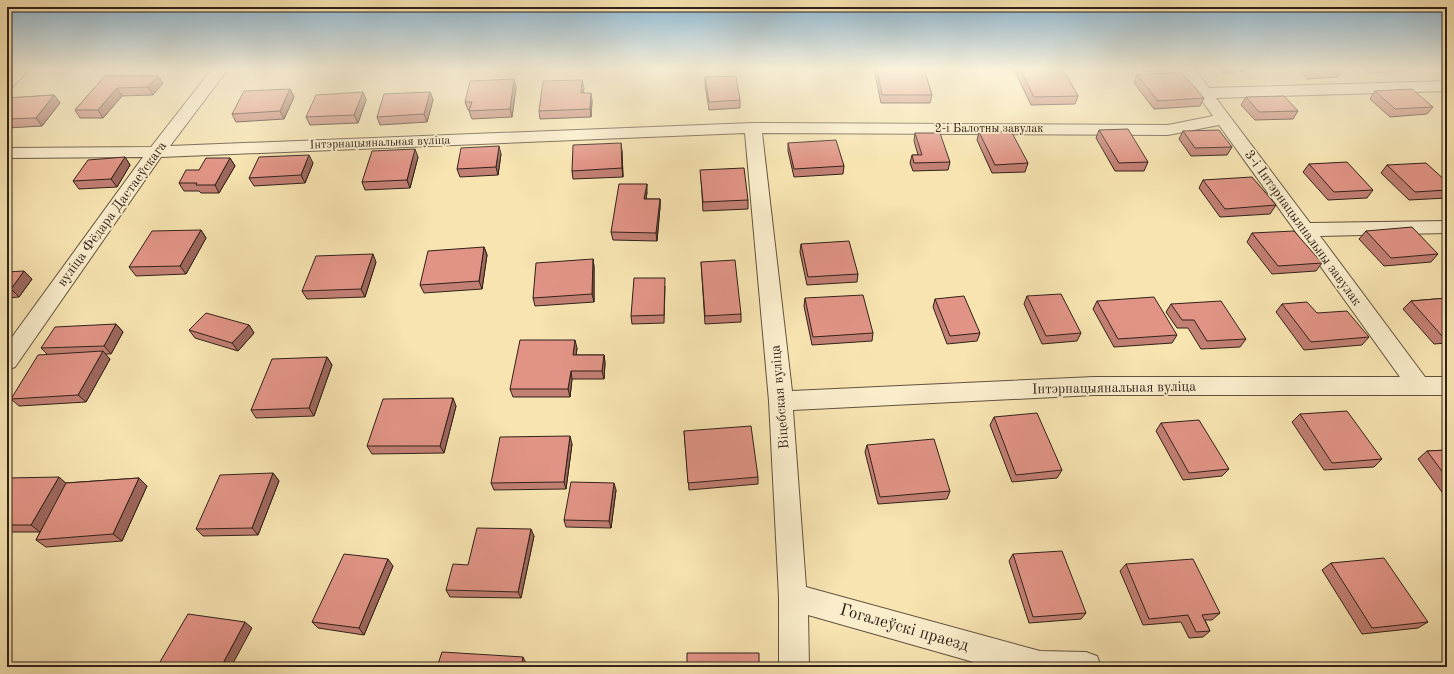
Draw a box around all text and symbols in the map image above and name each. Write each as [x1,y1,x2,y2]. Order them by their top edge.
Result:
street label: 2-і Балотны завулак [935,122,1043,135]
street label: Інтэрнацыянальная вуліца [309,134,451,151]
street label: вуліца Фёдара Дастаеўскага [55,139,169,289]
street label: 3-і Інтэрнацыянальны завулак [1242,148,1364,308]
street label: Віцебская вуліца [768,344,792,450]
street label: Інтэрнацыянальная вуліца [1032,380,1196,396]
street label: Гогалеўскі праезд [838,601,971,655]

